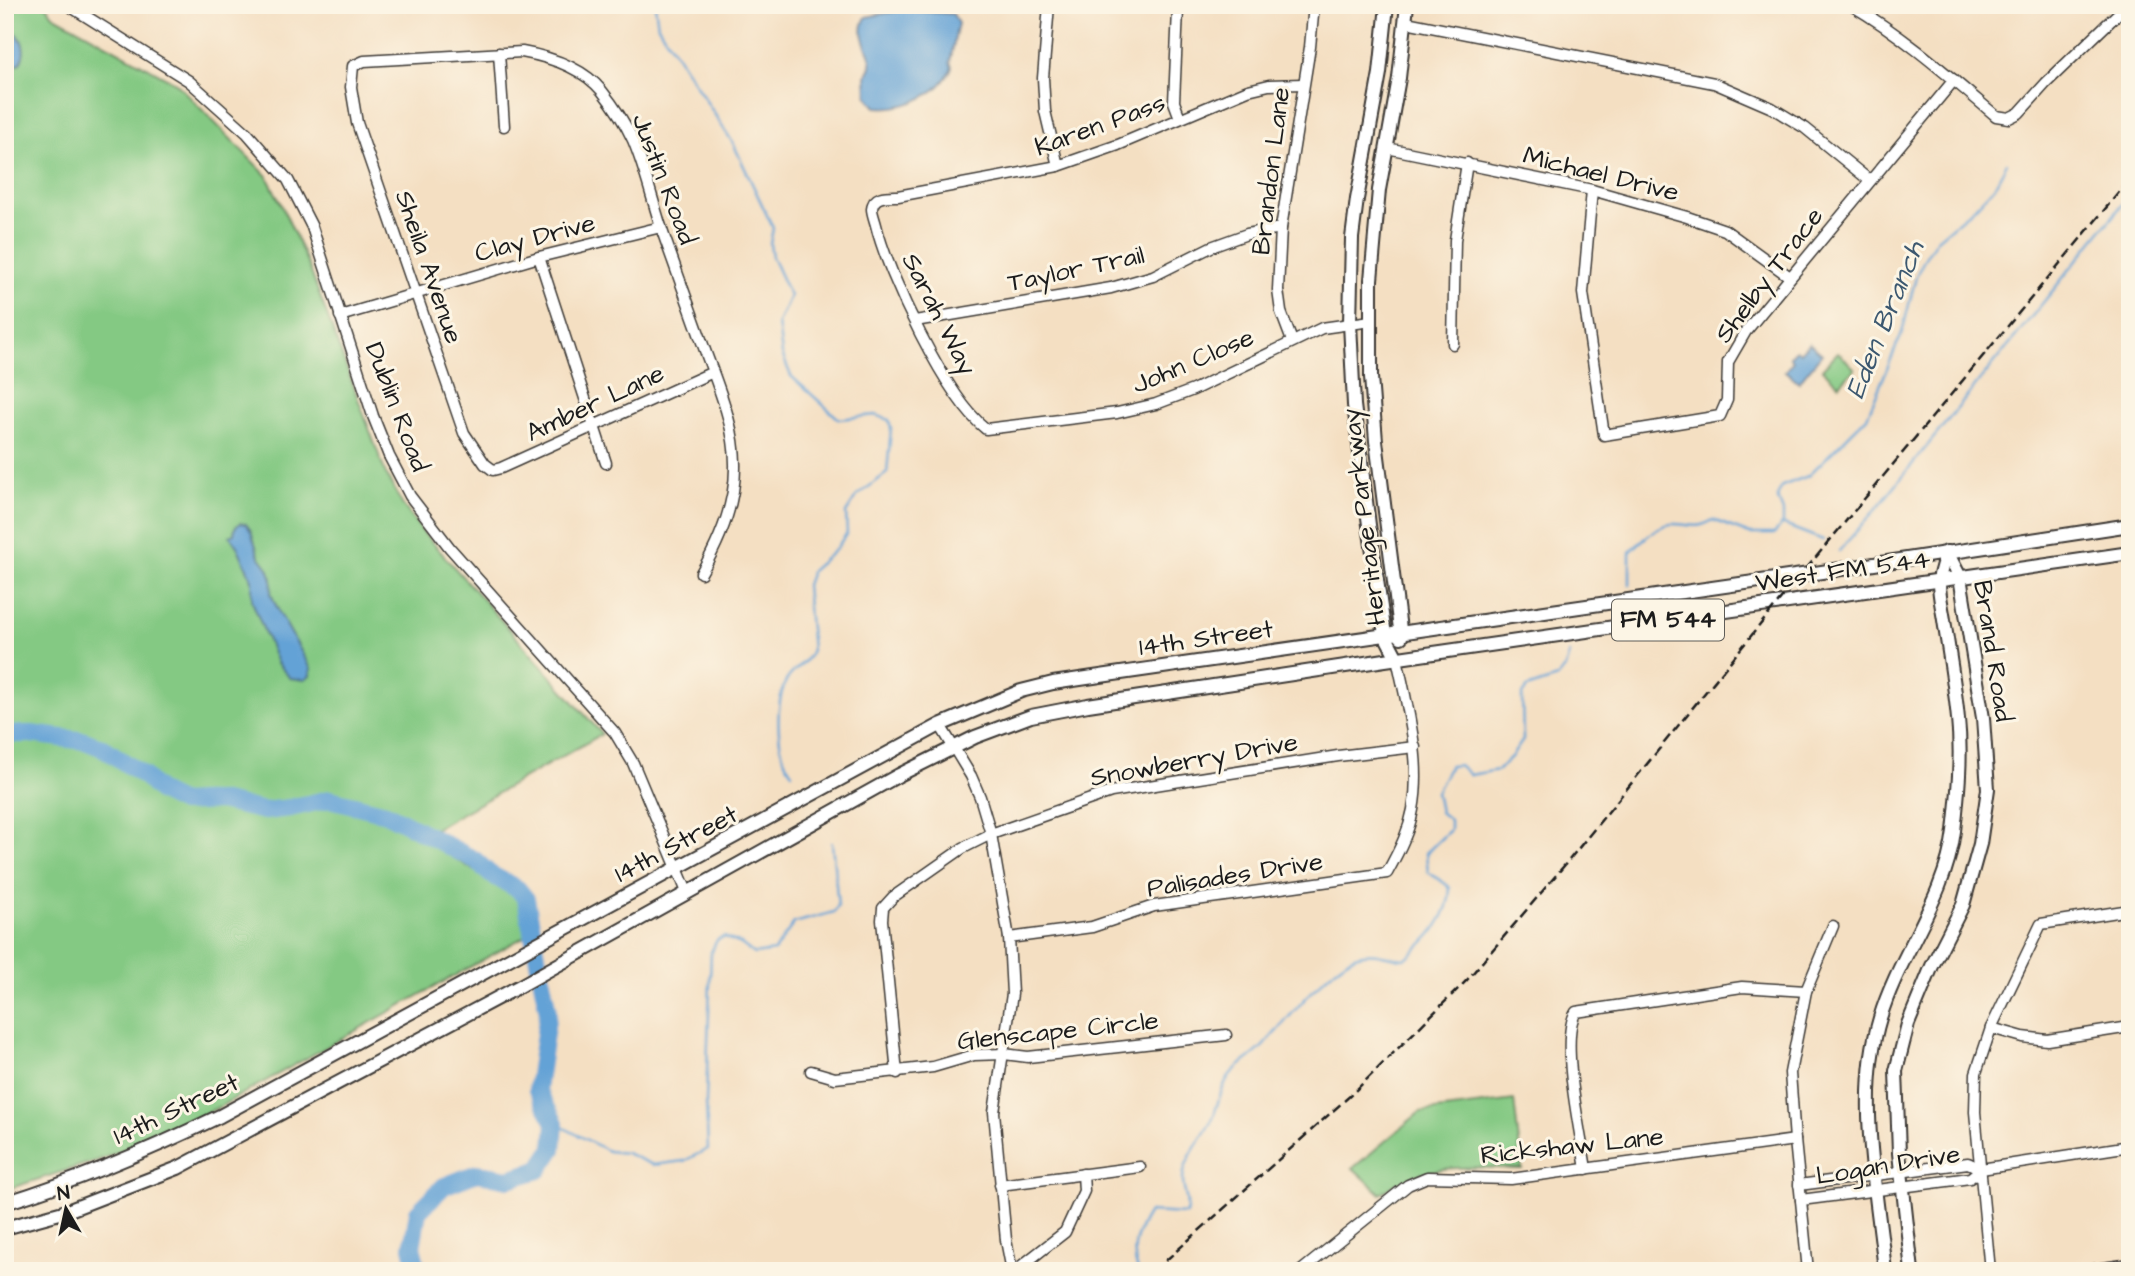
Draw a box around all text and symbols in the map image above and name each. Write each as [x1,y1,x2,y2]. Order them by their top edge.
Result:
street label: Karen Pass [1030,85,1170,165]
street label: Brandon Lane [1243,85,1299,257]
street label: Justin Road [623,108,705,250]
street label: Michael Drive [1519,137,1683,211]
street label: Sheila Avenue [386,186,472,348]
street label: Shelby Trace [1706,200,1834,351]
street label: Clay Drive [471,205,600,273]
water label: Eden Branch [1836,234,1935,404]
street label: Taylor Trail [1004,237,1148,303]
street label: Sarah Way [891,247,985,382]
street label: John Close [1127,319,1259,403]
street label: Dublin Road [356,337,438,477]
street label: Amber Lane [520,355,670,451]
street label: Heritage Parkway [1333,406,1397,628]
street label: West FM 544 [1753,541,1933,601]
street label: Brand Road [1964,578,2022,724]
road number: FM 544 [1612,600,1724,640]
street label: 14th Street [1137,611,1276,665]
street label: Snowberry Drive [1087,724,1301,798]
street label: 14th Street [608,796,744,892]
street label: Palisades Drive [1144,843,1326,907]
street label: Glenscape Circle [956,1003,1160,1059]
street label: 14th Street [107,1064,245,1154]
street label: Rickshaw Lane [1479,1118,1665,1174]
street label: Logan Drive [1813,1136,1963,1196]
north arrow [32,1174,102,1244]
text: N [56,1179,72,1208]

